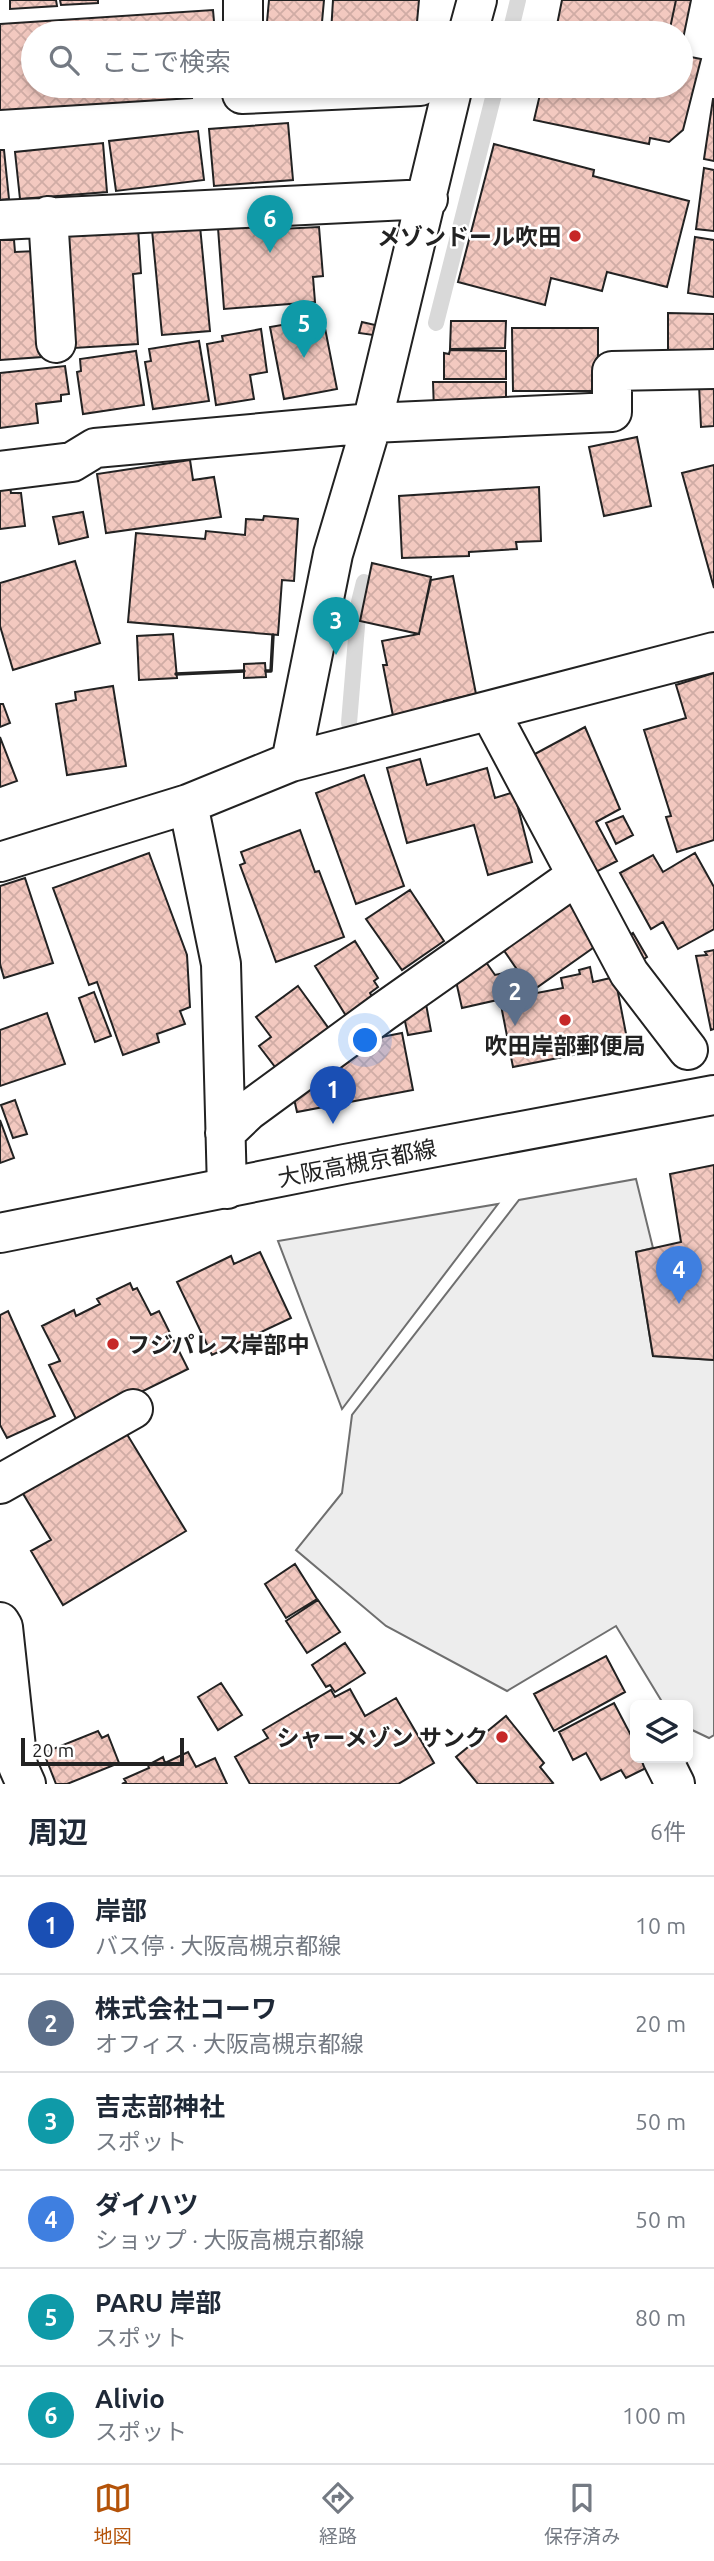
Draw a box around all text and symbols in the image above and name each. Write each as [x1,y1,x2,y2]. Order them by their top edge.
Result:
search box [21,21,693,98]
icon: search [45,41,83,79]
text: ここで検索 [101,47,231,76]
pin: 6 [247,195,293,253]
place label: メゾンドール吹田 [377,224,561,249]
marker: メゾンドール吹田 [567,228,583,244]
pin: 5 [281,300,327,358]
pin: 3 [313,597,359,655]
pin: 2 [492,968,538,1026]
marker: 吹田岸部郵便局 [557,1012,573,1028]
your location [348,1023,382,1057]
place label: 吹田岸部郵便局 [485,1033,646,1058]
pin: 1 [310,1066,356,1124]
street label: 大阪高槻京都線 [276,1135,438,1191]
pin: 4 [656,1246,702,1304]
place label: フジパレス岸部中 [127,1332,310,1357]
marker: フジパレス岸部中 [105,1336,121,1352]
map controls [630,1700,693,1763]
button: layers [630,1700,693,1763]
place label: シャーメゾン サンク [276,1725,488,1750]
marker: シャーメゾン サンク [494,1729,510,1745]
scale bar [21,1735,184,1767]
text: 20 m [32,1739,74,1761]
text: 周辺 [28,1815,88,1849]
text: 6件 [650,1819,686,1844]
text: 岸部 [95,1896,147,1925]
text: 1 [45,1913,57,1938]
text: 10 m [635,1913,686,1938]
text: バス停 · 大阪高槻京都線 [95,1933,341,1958]
text: 株式会社コーワ [95,1994,277,2023]
text: 2 [45,2011,57,2036]
text: 20 m [635,2011,686,2036]
text: オフィス · 大阪高槻京都線 [95,2031,364,2056]
text: 吉志部神社 [95,2092,225,2121]
text: 3 [45,2109,57,2134]
text: 50 m [635,2109,686,2134]
text: スポット [95,2129,187,2154]
text: ダイハツ [95,2190,198,2219]
text: 4 [45,2207,57,2232]
text: 50 m [635,2207,686,2232]
text: ショップ · 大阪高槻京都線 [95,2227,364,2252]
text: PARU 岸部 [95,2288,221,2317]
text: 5 [45,2305,57,2330]
text: 80 m [635,2305,686,2330]
text: スポット [95,2325,187,2350]
text: Alivio [95,2384,165,2413]
text: 6 [45,2403,57,2428]
text: 100 m [622,2403,686,2428]
text: スポット [95,2419,187,2444]
tab: 地図 [94,2479,132,2548]
tab: 経路 [319,2479,357,2548]
tab: 保存済み [544,2479,620,2548]

